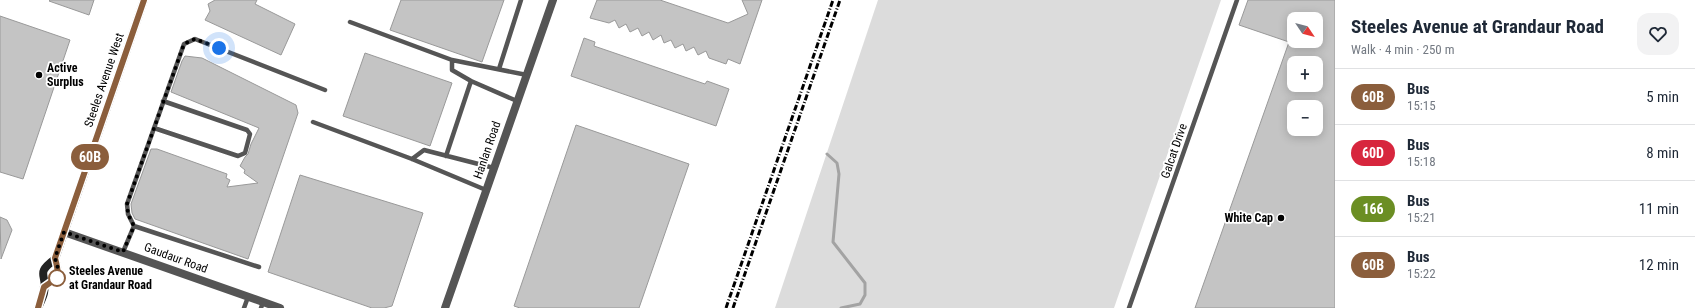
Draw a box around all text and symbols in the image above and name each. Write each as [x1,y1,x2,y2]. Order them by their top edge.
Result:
north arrow [1287,12,1323,48]
map controls [1287,12,1323,136]
button: heart [1637,13,1679,55]
text: Steeles Avenue at Grandaur Road [1351,15,1604,38]
street label: Steeles Avenue West [81,31,127,129]
your location [209,38,229,58]
text: Walk · 4 min · 250 m [1351,42,1455,57]
button: + [1287,56,1323,92]
place label: Active Surplus [47,61,84,89]
marker: Active Surplus [34,70,44,80]
text: Bus [1407,80,1430,98]
text: 5 min [1646,88,1679,106]
text: 60B [1362,89,1384,105]
text: 15:15 [1407,98,1436,113]
button: − [1287,100,1323,136]
street label: Hanlan Road [471,119,503,181]
street label: Galcat Drive [1158,121,1190,180]
text: Bus [1407,136,1430,154]
line badge: 60B [67,144,113,170]
text: 8 min [1646,144,1679,162]
text: 60D [1362,145,1384,161]
text: 60B [79,149,101,165]
text: 15:18 [1407,154,1436,169]
text: Bus [1407,192,1430,210]
text: 11 min [1639,200,1679,218]
text: 166 [1362,201,1384,217]
text: 15:21 [1407,210,1436,225]
place label: White Cap [1224,211,1273,225]
marker: White Cap [1276,213,1286,223]
street label: Gaudaur Road [142,240,210,276]
text: Bus [1407,248,1430,266]
text: 12 min [1639,256,1679,274]
text: 60B [1362,257,1384,273]
place label: Steeles Avenue at Grandaur Road [69,264,152,292]
text: 15:22 [1407,266,1436,281]
marker: Steeles Avenue at Grandaur Road [48,269,66,287]

